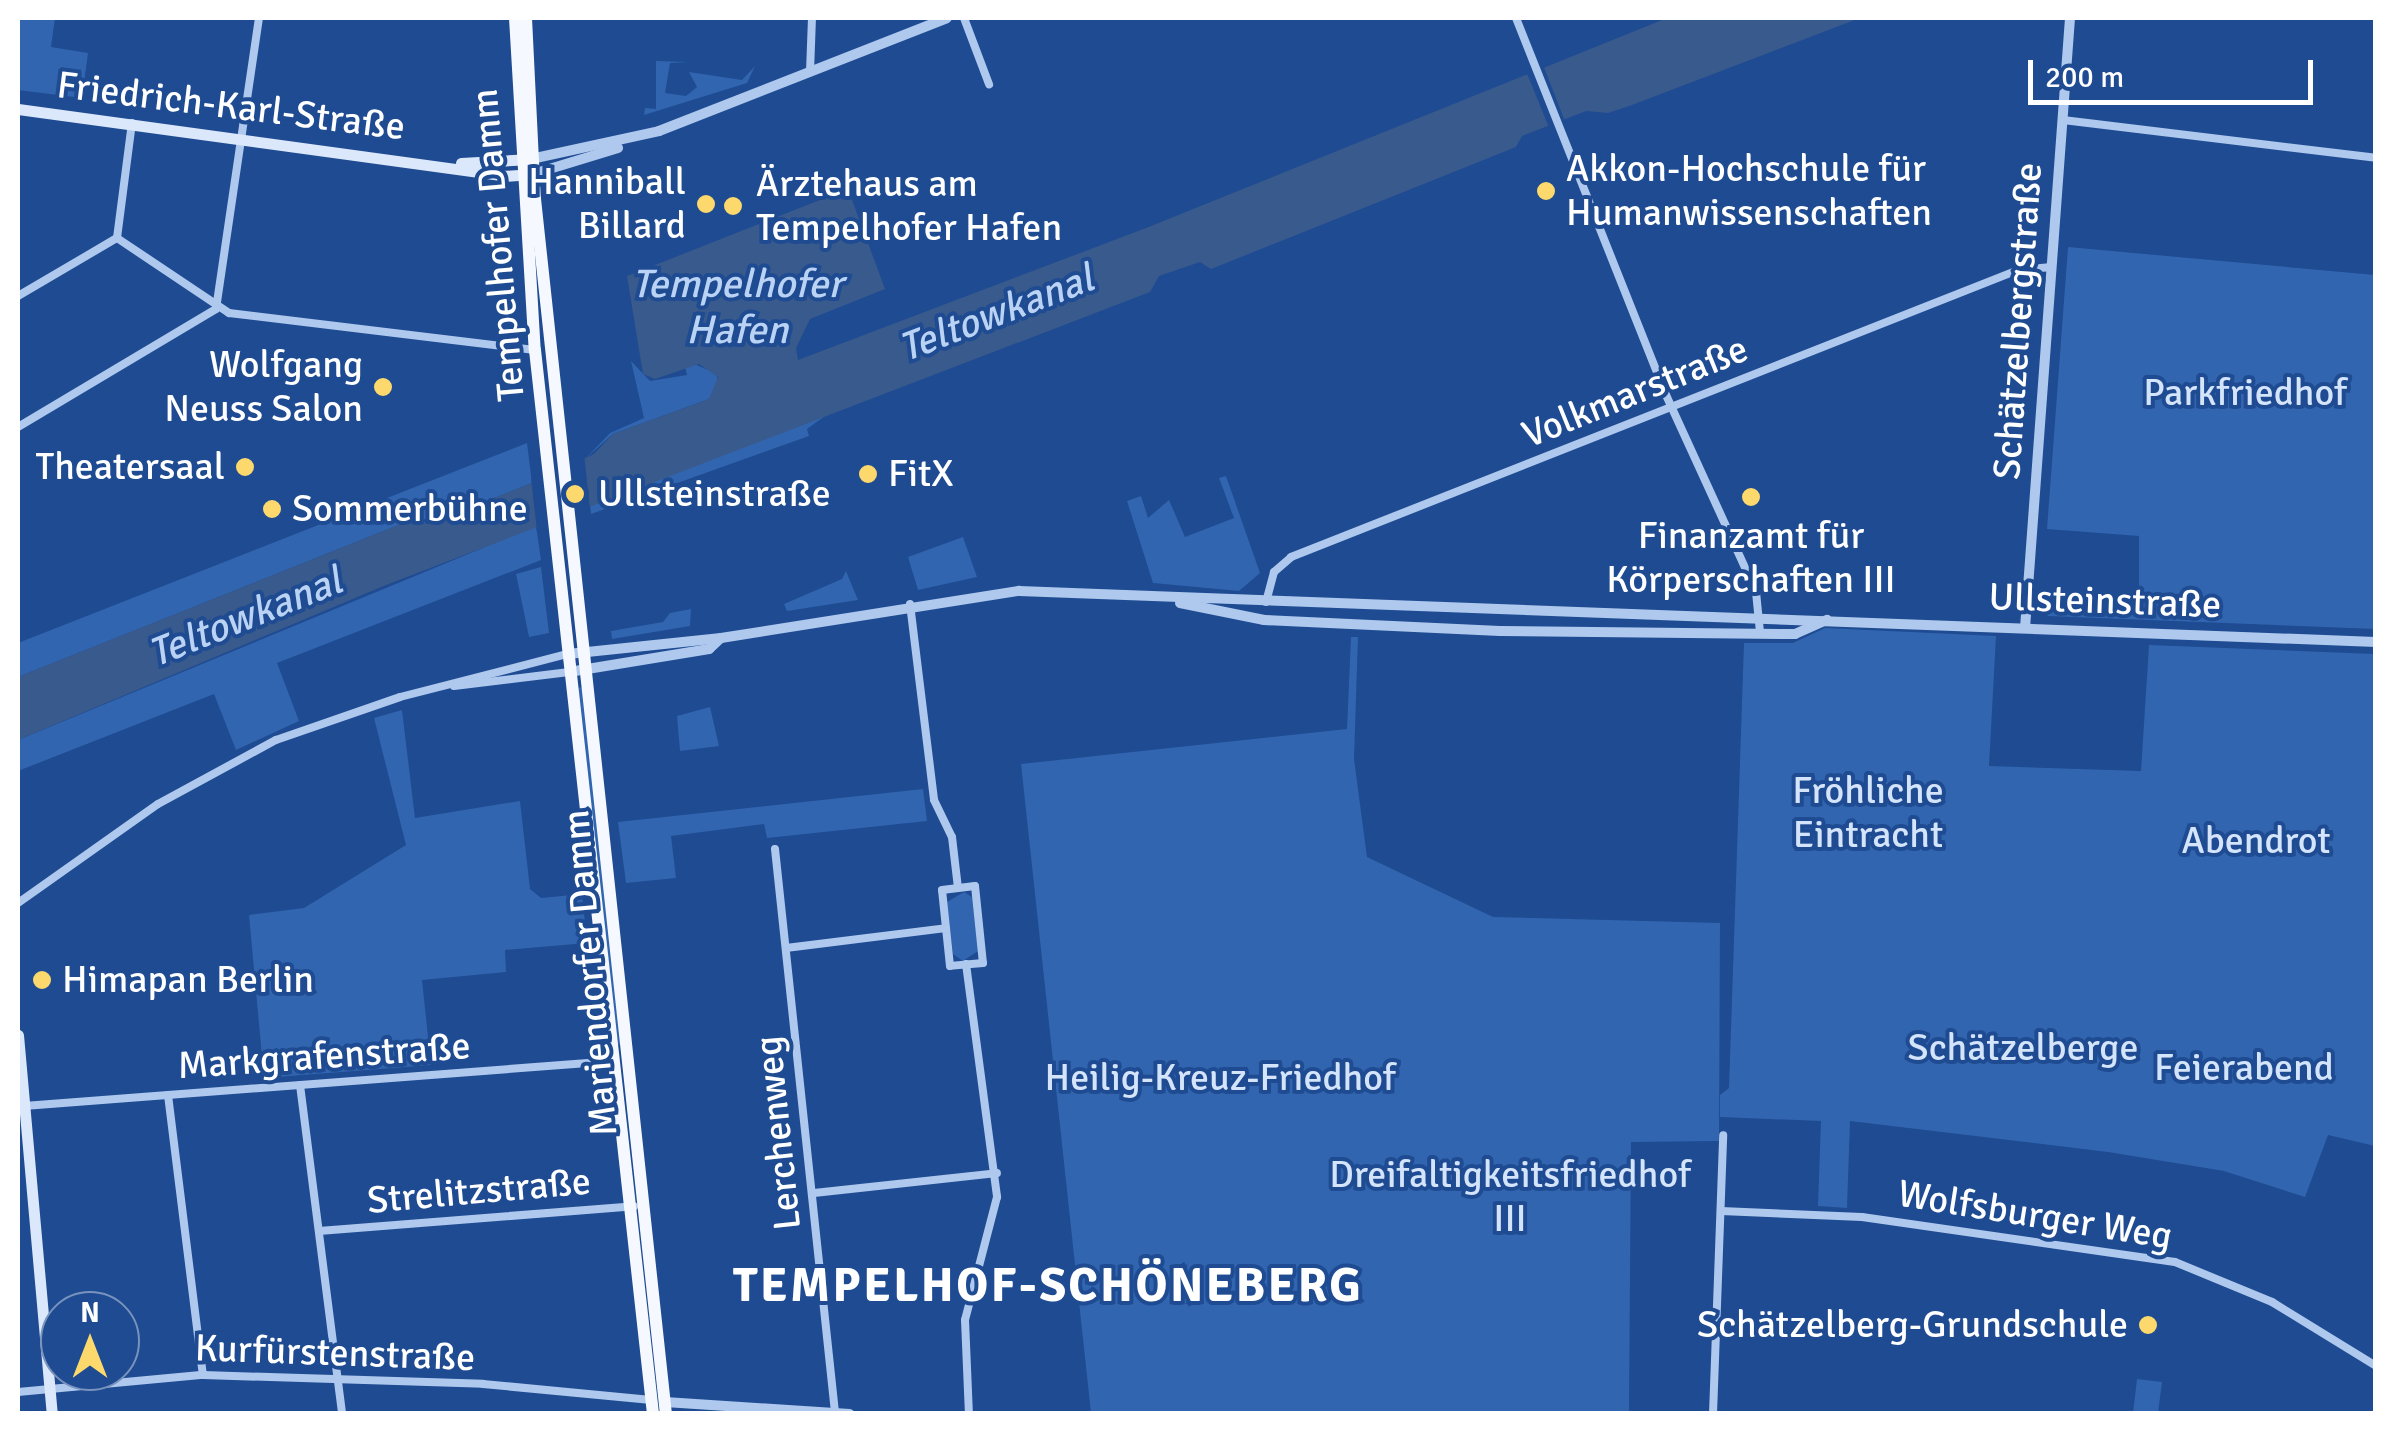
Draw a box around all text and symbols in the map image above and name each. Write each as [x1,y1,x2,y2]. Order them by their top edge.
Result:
scale bar [2033,40,2318,102]
text: 200 m [2045,59,2124,96]
street label: Friedrich-Karl-Straße [54,62,408,150]
street label: Tempelhofer Damm [462,87,534,403]
place label: Akkon-Hochschule für Humanwissenschaften [1566,146,1932,235]
place label: Hanniball Billard [528,159,686,248]
place label: Ärztehaus am Tempelhofer Hafen [756,161,1062,250]
street label: Schätzelbergstraße [1984,161,2052,481]
marker: Akkon-Hochschule für Humanwissenschaften [1535,180,1557,202]
marker: Hanniball Billard [695,193,717,215]
marker: Ärztehaus am Tempelhofer Hafen [720,193,746,219]
water label: Teltowkanal [892,254,1100,372]
water label: Tempelhofer Hafen [631,260,843,354]
street label: Volkmarstraße [1516,326,1754,458]
place label: Wolfgang Neuss Salon [164,342,363,432]
park label: Parkfriedhof [2143,370,2347,416]
marker: Wolfgang Neuss Salon [372,376,394,398]
place label: Theatersaal [35,444,225,490]
place label: FitX [888,451,954,497]
marker: Theatersaal [234,456,256,478]
marker: FitX [857,463,879,485]
place label: Ullsteinstraße [598,471,831,517]
marker: Ullsteinstraße [562,481,588,507]
place label: Sommerbühne [292,486,528,532]
marker: Finanzamt für Körperschaften III [1740,486,1762,508]
marker: Sommerbühne [261,498,283,520]
place label: Finanzamt für Körperschaften III [1606,513,1896,602]
water label: Teltowkanal [141,556,349,678]
street label: Ullsteinstraße [1988,574,2222,628]
park label: Fröhliche Eintracht [1792,768,1944,858]
street label: Mariendorfer Damm [553,808,627,1138]
park label: Abendrot [2181,818,2331,864]
place label: Himapan Berlin [62,957,314,1003]
marker: Himapan Berlin [31,969,53,991]
street label: Markgrafenstraße [176,1023,472,1089]
park label: Schätzelberge [1908,1025,2138,1071]
street label: Lerchenweg [745,1034,811,1232]
park label: Feierabend [2154,1045,2334,1091]
park label: Heilig-Kreuz-Friedhof [1045,1055,1395,1101]
park label: Dreifaltigkeitsfriedhof III [1329,1152,1691,1242]
street label: Strelitzstraße [365,1159,593,1223]
street label: Wolfsburger Weg [1895,1171,2175,1259]
district label: TEMPELHOF-SCHÖNEBERG [733,1257,1363,1315]
north arrow [40,1291,140,1391]
text: N [80,1296,100,1330]
place label: Schätzelberg-Grundschule [1697,1302,2128,1348]
marker: Schätzelberg-Grundschule [2137,1314,2159,1336]
street label: Kurfürstenstraße [194,1325,476,1381]

